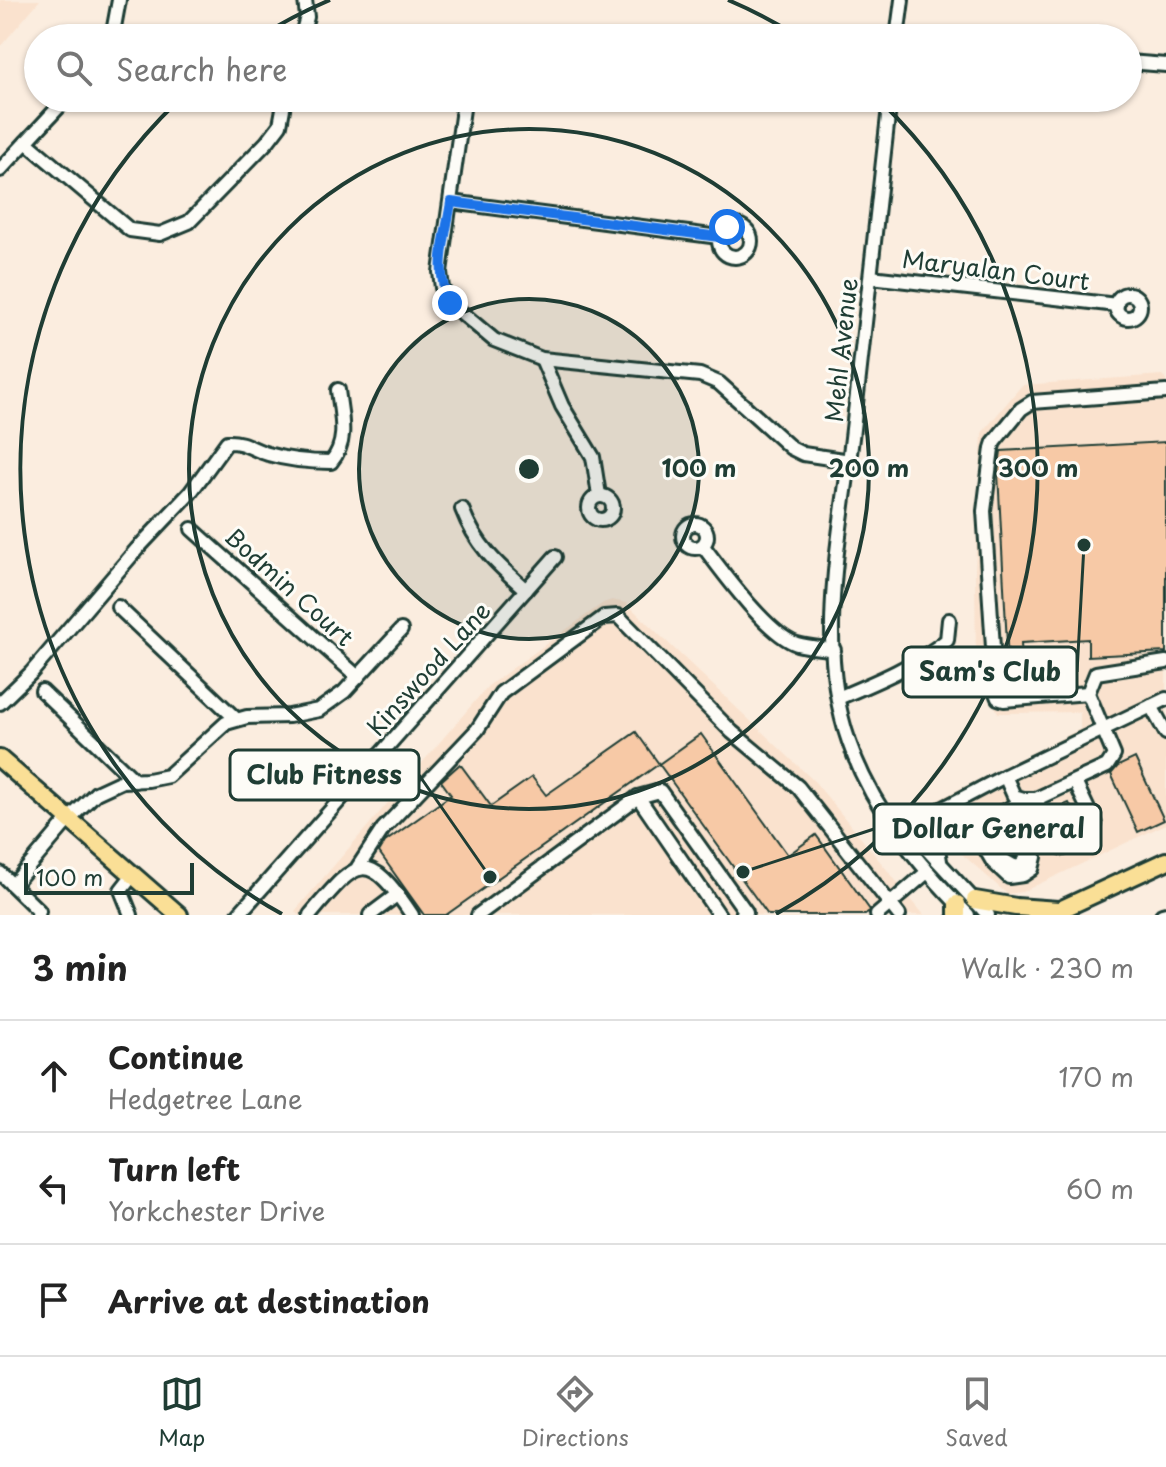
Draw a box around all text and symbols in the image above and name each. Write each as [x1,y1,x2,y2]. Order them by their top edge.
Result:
search box [24,24,1142,112]
icon: search [52,46,96,90]
text: Search here [116,46,288,91]
route start [709,209,745,245]
street label: Maryalan Court [900,240,1092,298]
street label: Mehl Avenue [815,276,865,424]
route end [432,285,468,321]
text: 100 m [662,449,736,485]
text: 200 m [829,449,909,485]
text: 300 m [997,449,1079,485]
centre of rings [515,455,543,483]
street label: Bodmin Court [217,518,363,654]
street label: Kinswood Lane [358,593,498,743]
callout: Sam's Club [903,647,1077,697]
text: Sam's Club [919,651,1061,690]
callout: Club Fitness [230,750,419,800]
text: Club Fitness [246,754,402,793]
callout: Dollar General [874,804,1101,854]
text: Dollar General [891,808,1085,847]
scale bar [24,859,194,895]
text: 100 m [36,860,103,893]
text: 3 min [32,941,128,993]
text: Walk · 230 m [961,948,1134,987]
text: Continue [108,1034,243,1079]
icon: ahead [32,1054,76,1098]
text: 170 m [1059,1057,1134,1096]
text: Hedgetree Lane [108,1079,303,1118]
text: Turn left [108,1146,240,1191]
icon: left [32,1166,76,1210]
text: 60 m [1066,1169,1134,1208]
text: Yorkchester Drive [108,1191,325,1230]
icon: arrive [32,1278,76,1322]
text: Arrive at destination [108,1278,430,1323]
tab: Map [158,1372,205,1453]
tab: Directions [522,1372,629,1453]
tab: Saved [945,1372,1008,1453]

